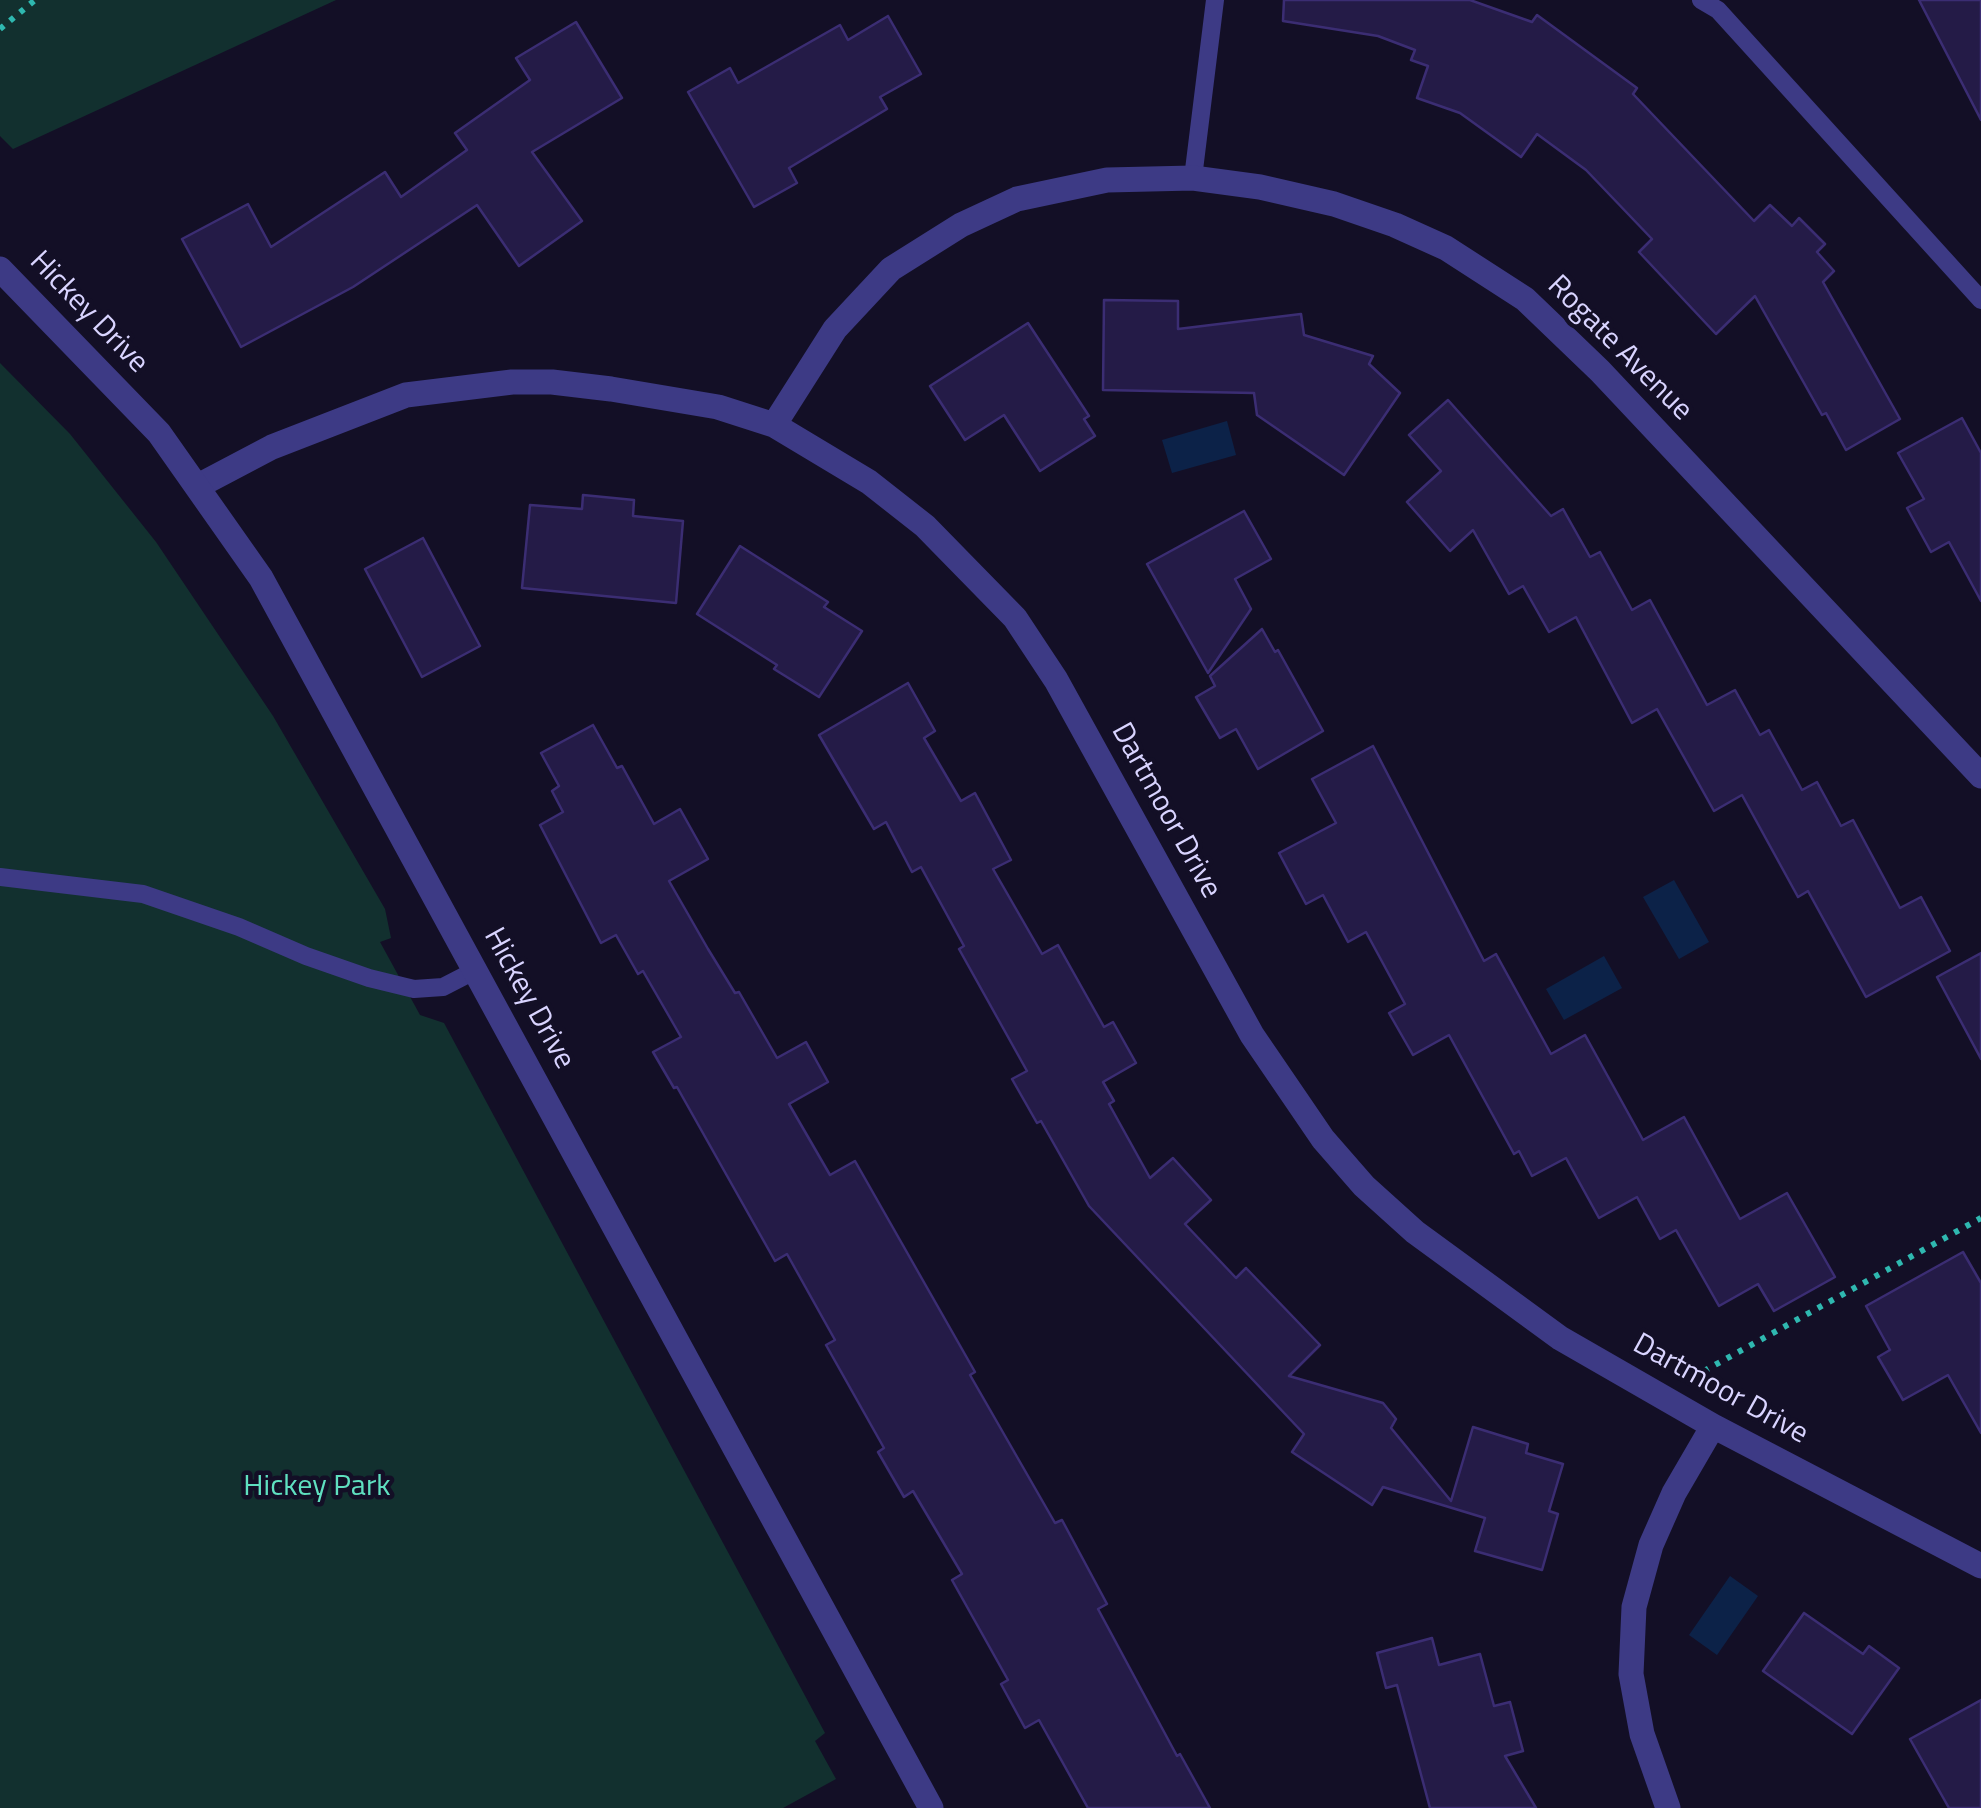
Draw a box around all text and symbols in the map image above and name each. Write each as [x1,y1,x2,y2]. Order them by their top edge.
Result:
street label: Hickey Drive [21,245,155,381]
street label: Rogate Avenue [1539,269,1699,429]
street label: Dartmoor Drive [1102,717,1228,905]
street label: Hickey Drive [475,922,581,1076]
street label: Dartmoor Drive [1626,1327,1814,1453]
park label: Hickey Park [243,1470,391,1506]

